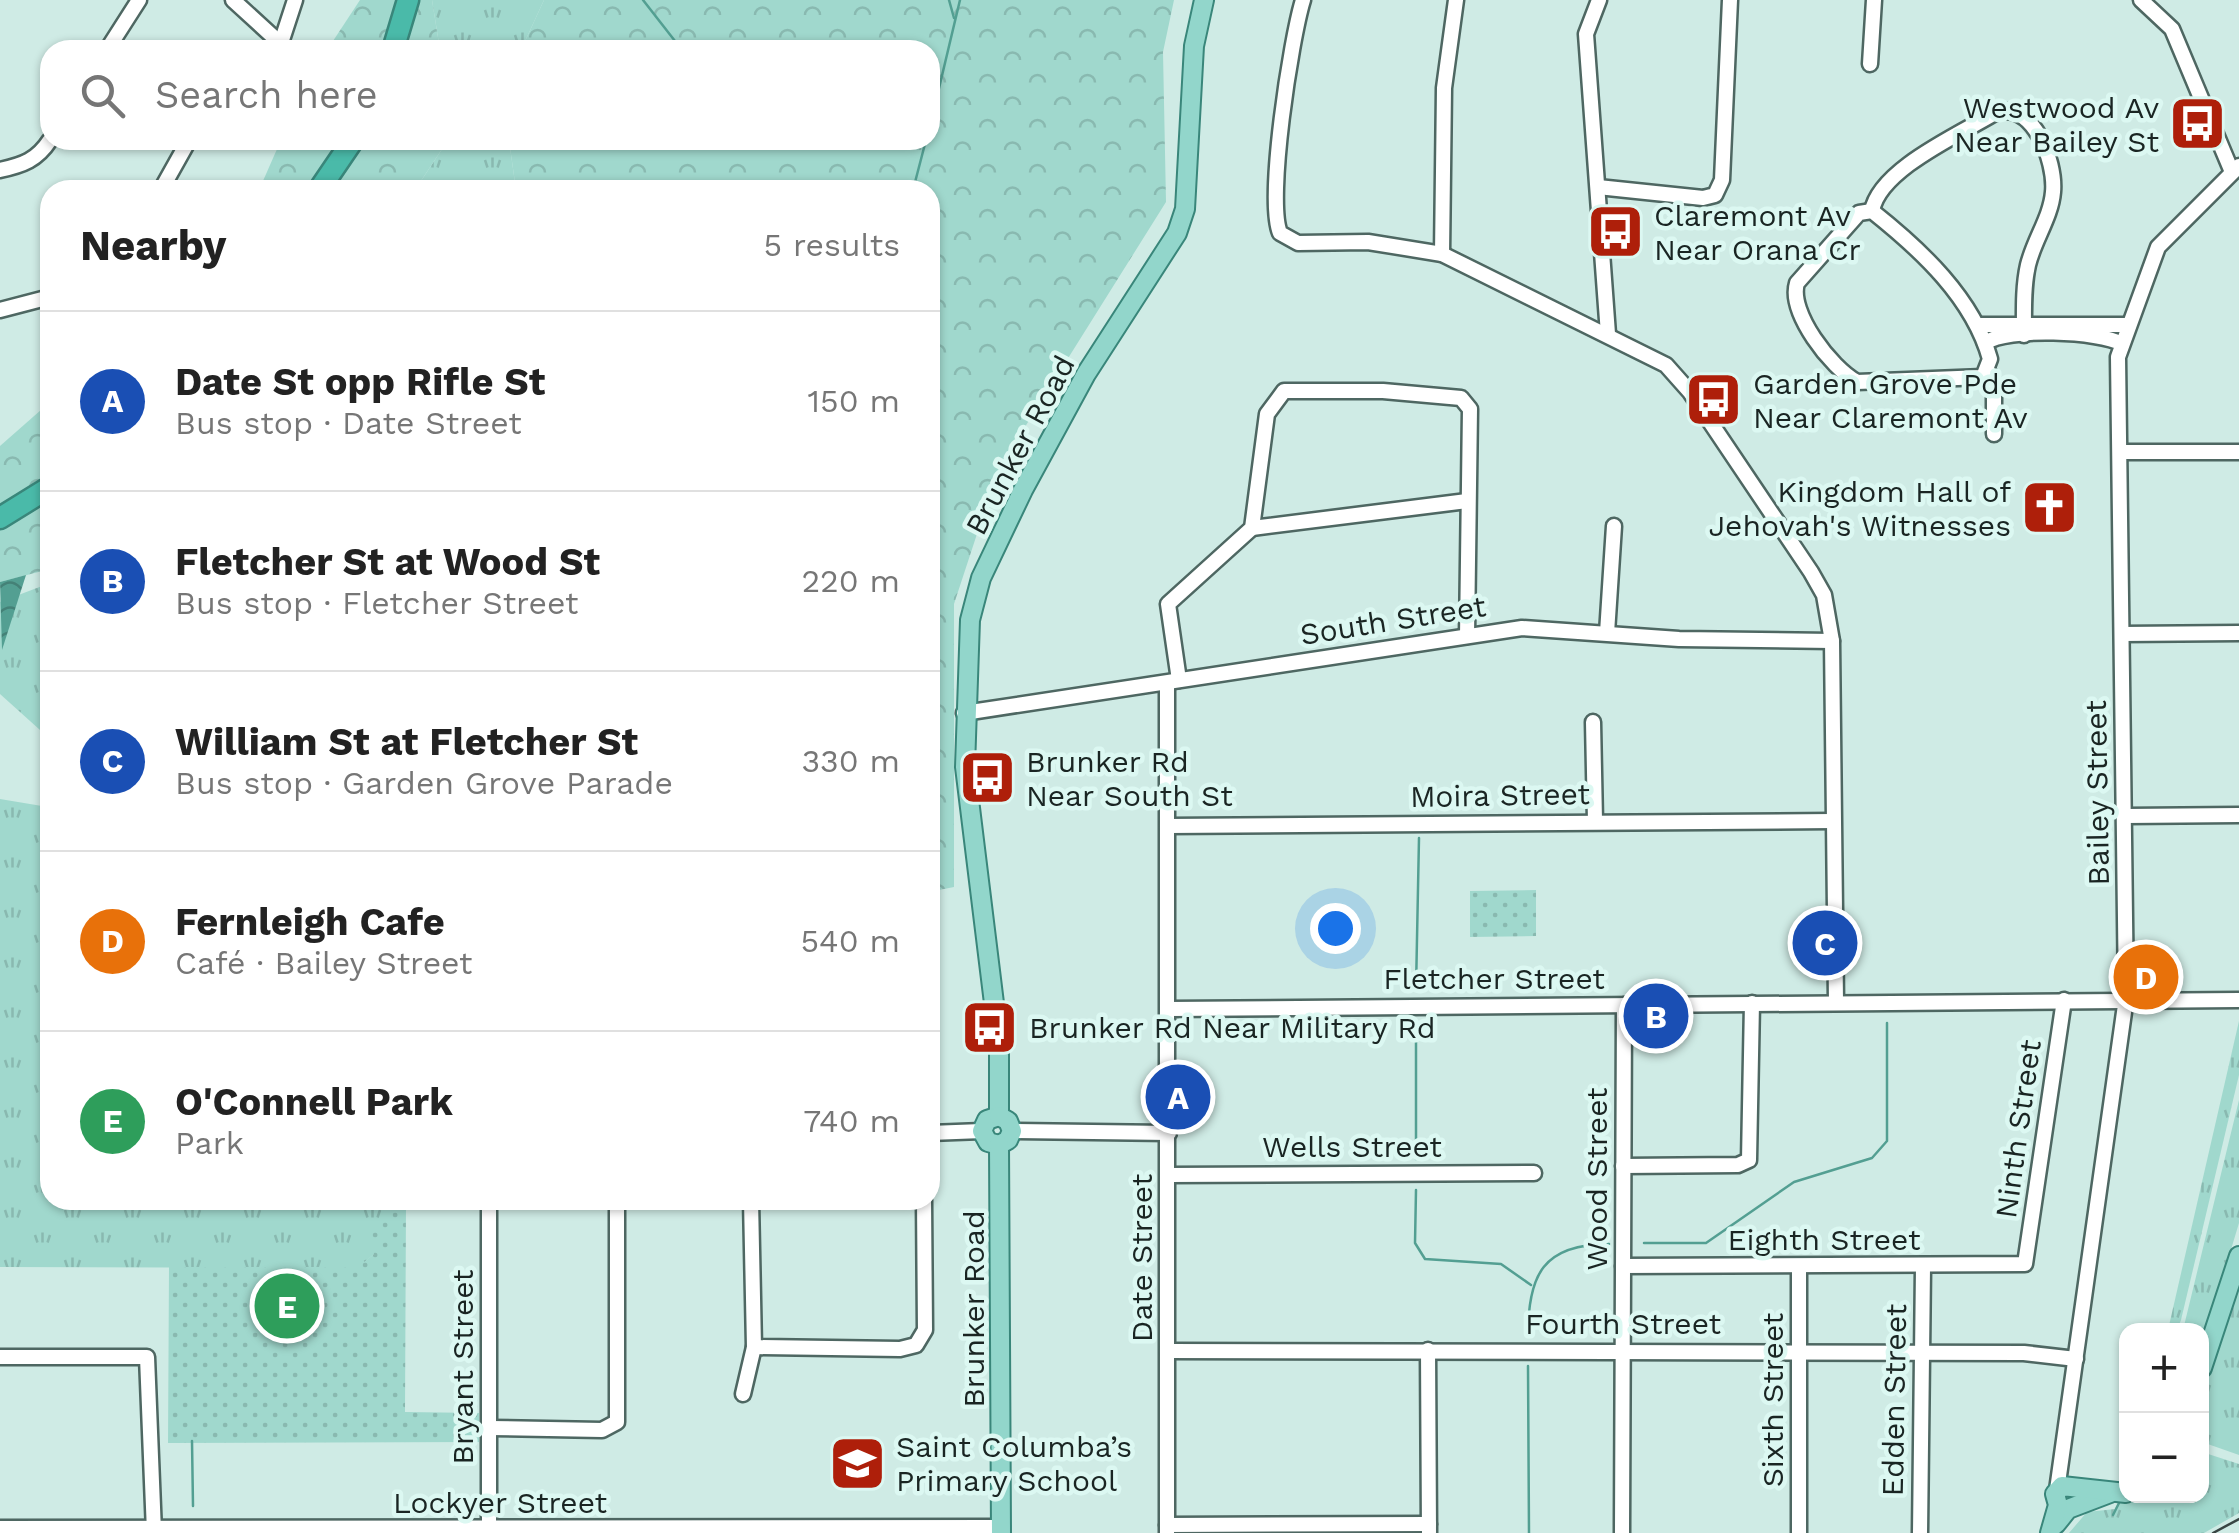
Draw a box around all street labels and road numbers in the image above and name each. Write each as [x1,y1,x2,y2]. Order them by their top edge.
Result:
street label: Brunker Road [958,350,1082,540]
street label: South Street [1298,588,1489,652]
street label: Bailey Street [2078,699,2116,886]
street label: Moira Street [1410,776,1591,814]
street label: Fletcher Street [1383,961,1605,996]
street label: Ninth Street [1988,1037,2048,1221]
street label: Wood Street [1579,1087,1614,1271]
street label: Wells Street [1262,1129,1442,1164]
street label: Date Street [1124,1173,1159,1342]
street label: Brunker Road [956,1210,991,1408]
street label: Eighth Street [1727,1222,1921,1257]
street label: Bryant Street [445,1269,480,1465]
street label: Edden Street [1875,1303,1913,1497]
street label: Fourth Street [1525,1306,1722,1341]
street label: Sixth Street [1755,1312,1790,1487]
street label: Lockyer Street [393,1485,608,1520]

